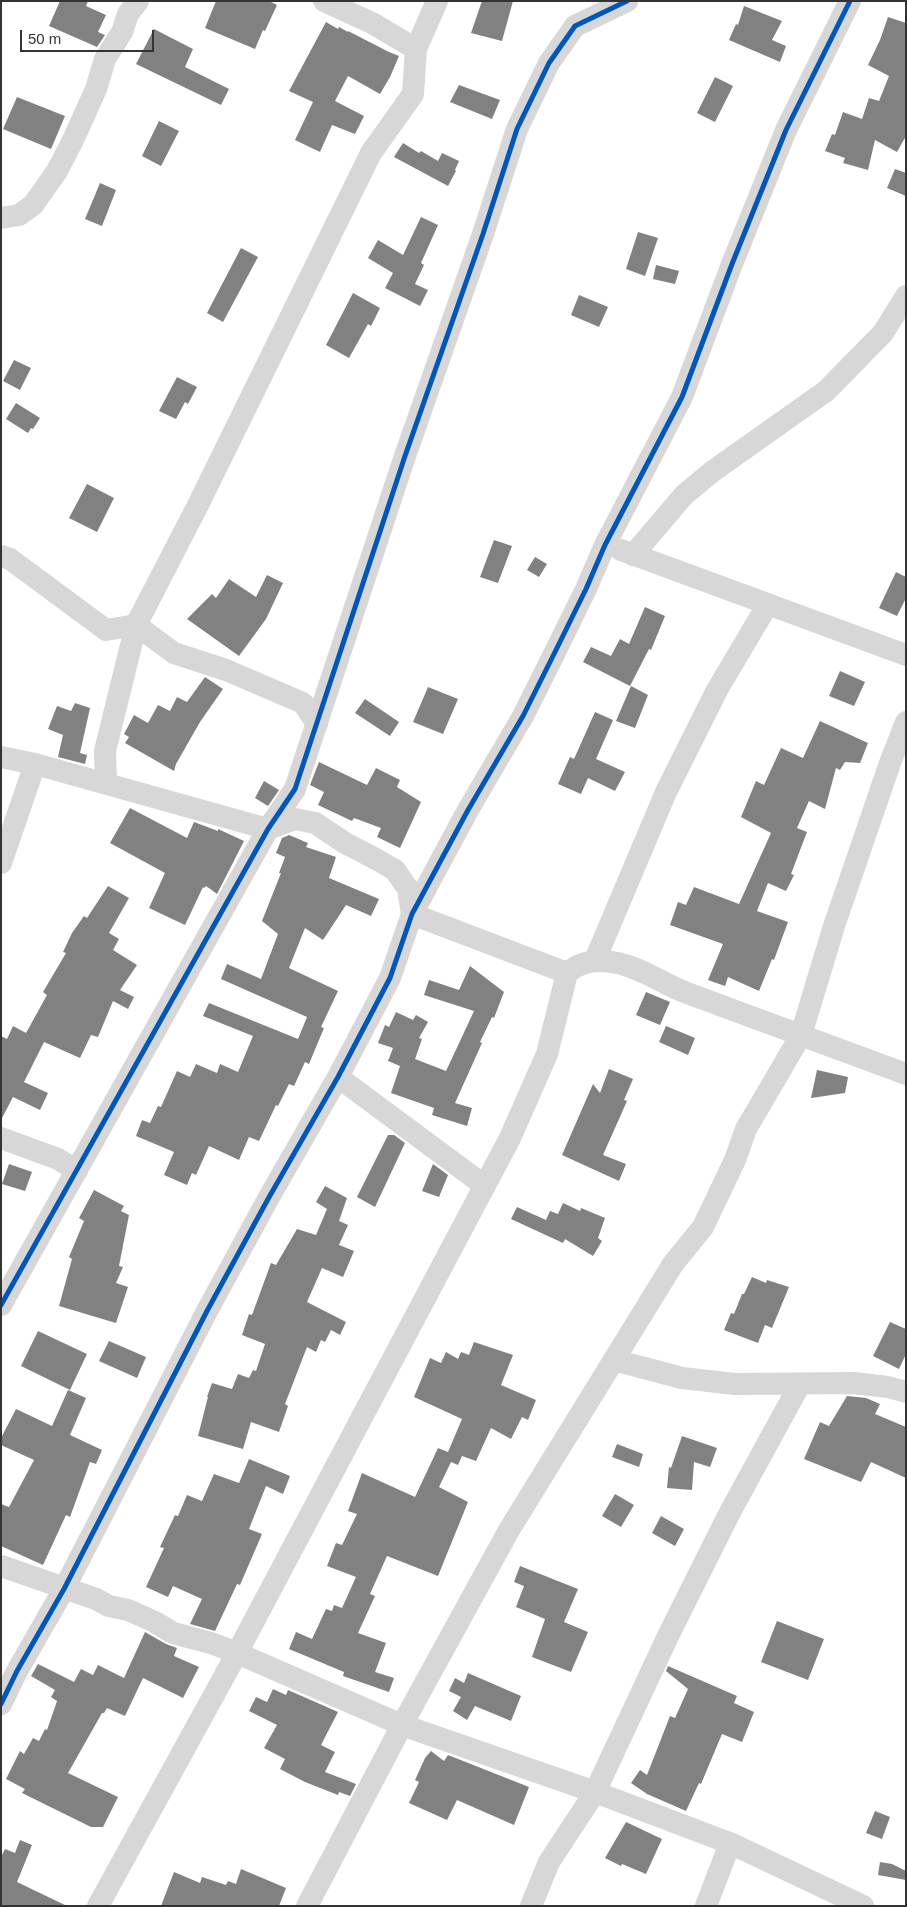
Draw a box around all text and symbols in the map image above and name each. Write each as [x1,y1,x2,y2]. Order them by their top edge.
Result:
scale bar [22,20,156,52]
text: 50 m [28,30,61,47]

